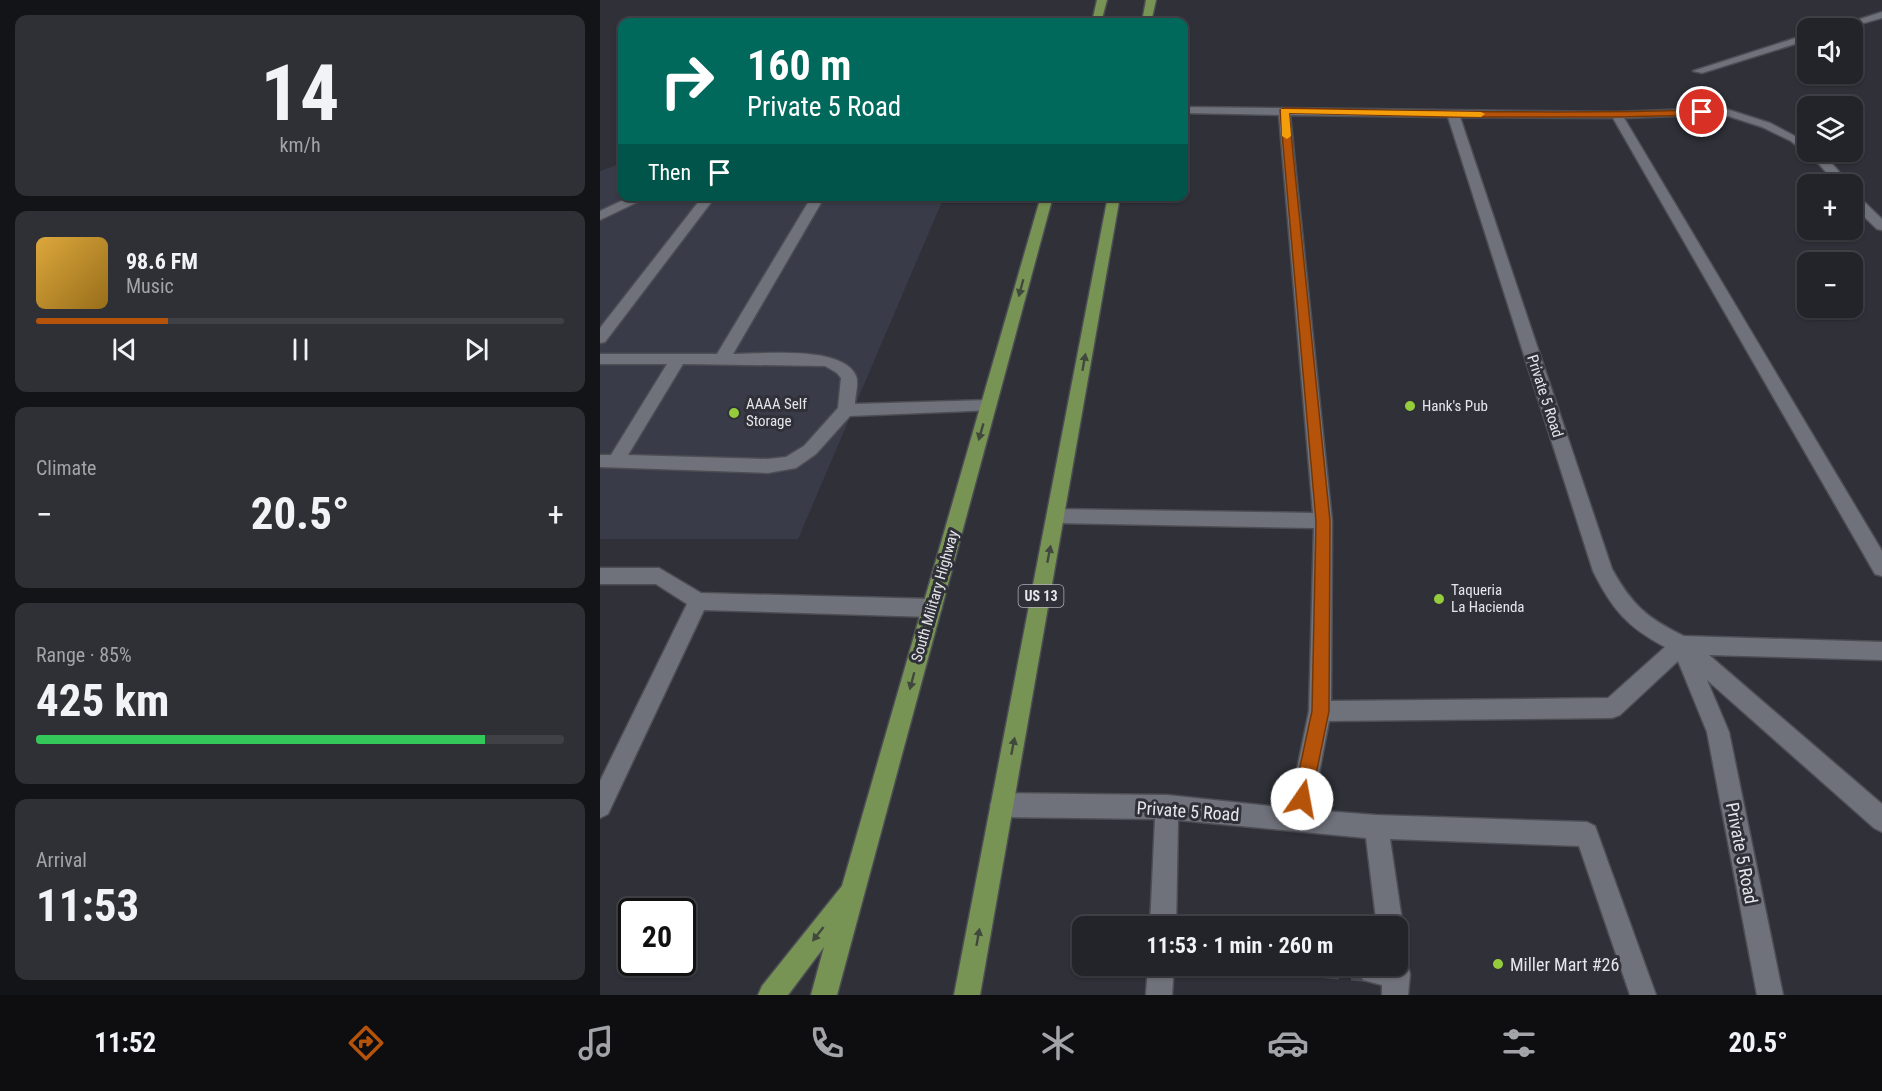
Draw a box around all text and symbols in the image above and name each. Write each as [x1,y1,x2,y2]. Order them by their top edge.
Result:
map controls [1797,18,1863,318]
button: sound [1797,18,1863,84]
text: 160 m [747,41,852,90]
icon: right [648,42,726,120]
text: 14 [261,48,339,139]
pin [1676,86,1727,137]
text: Private 5 Road [747,91,901,123]
icon: arrive [1685,95,1718,128]
button: layers [1797,96,1863,162]
text: km/h [279,133,321,157]
icon: arrive [703,156,736,189]
text: Then [648,160,691,185]
button: + [1797,174,1863,240]
text: 98.6 FM [126,249,198,274]
button: − [1797,252,1863,318]
text: Music [126,274,174,298]
one-way arrow [1016,279,1025,297]
icon: previous [108,333,141,366]
icon: pause [284,333,317,366]
icon: next [460,333,493,366]
street label: Private 5 Road [1523,352,1567,440]
one-way arrow [1080,353,1089,372]
place label: AAAA Self Storage [746,395,807,430]
place label: Hank's Pub [1422,397,1488,415]
marker: Hank's Pub [1403,399,1417,413]
marker: AAAA Self Storage [727,406,741,420]
one-way arrow [976,423,985,441]
text: Climate [36,456,96,480]
text: 20.5° [251,487,349,540]
text: − [36,495,53,534]
text: + [548,495,564,534]
street label: South Military Highway [908,528,962,664]
one-way arrow [1044,544,1053,563]
place label: Taqueria La Hacienda [1451,581,1525,616]
road number: US 13 [1018,585,1064,607]
marker: Taqueria La Hacienda [1432,592,1446,606]
text: Range · 85% [36,643,132,667]
one-way arrow [906,672,916,690]
text: 425 km [36,674,169,727]
one-way arrow [1009,736,1018,755]
position arrow [1270,767,1334,831]
street label: Private 5 Road [1136,797,1240,825]
street label: Private 5 Road [1722,801,1762,905]
text: Arrival [36,848,87,872]
text: 11:53 [36,879,139,932]
speed limit sign: 20 [618,898,696,976]
one-way arrow [813,926,825,941]
one-way arrow [974,928,983,947]
text: 11:53 · 1 min · 260 m [1147,933,1333,958]
place label: Miller Mart #26 [1510,954,1619,975]
marker: Miller Mart #26 [1491,957,1505,971]
icon: directions [345,1022,387,1064]
icon: music [575,1022,617,1064]
icon: phone [806,1022,848,1064]
icon: climate [1037,1022,1079,1064]
icon: car [1267,1022,1309,1064]
icon: filters [1498,1022,1540,1064]
text: 11:52 [94,1027,156,1059]
text: 20.5° [1728,1027,1788,1059]

